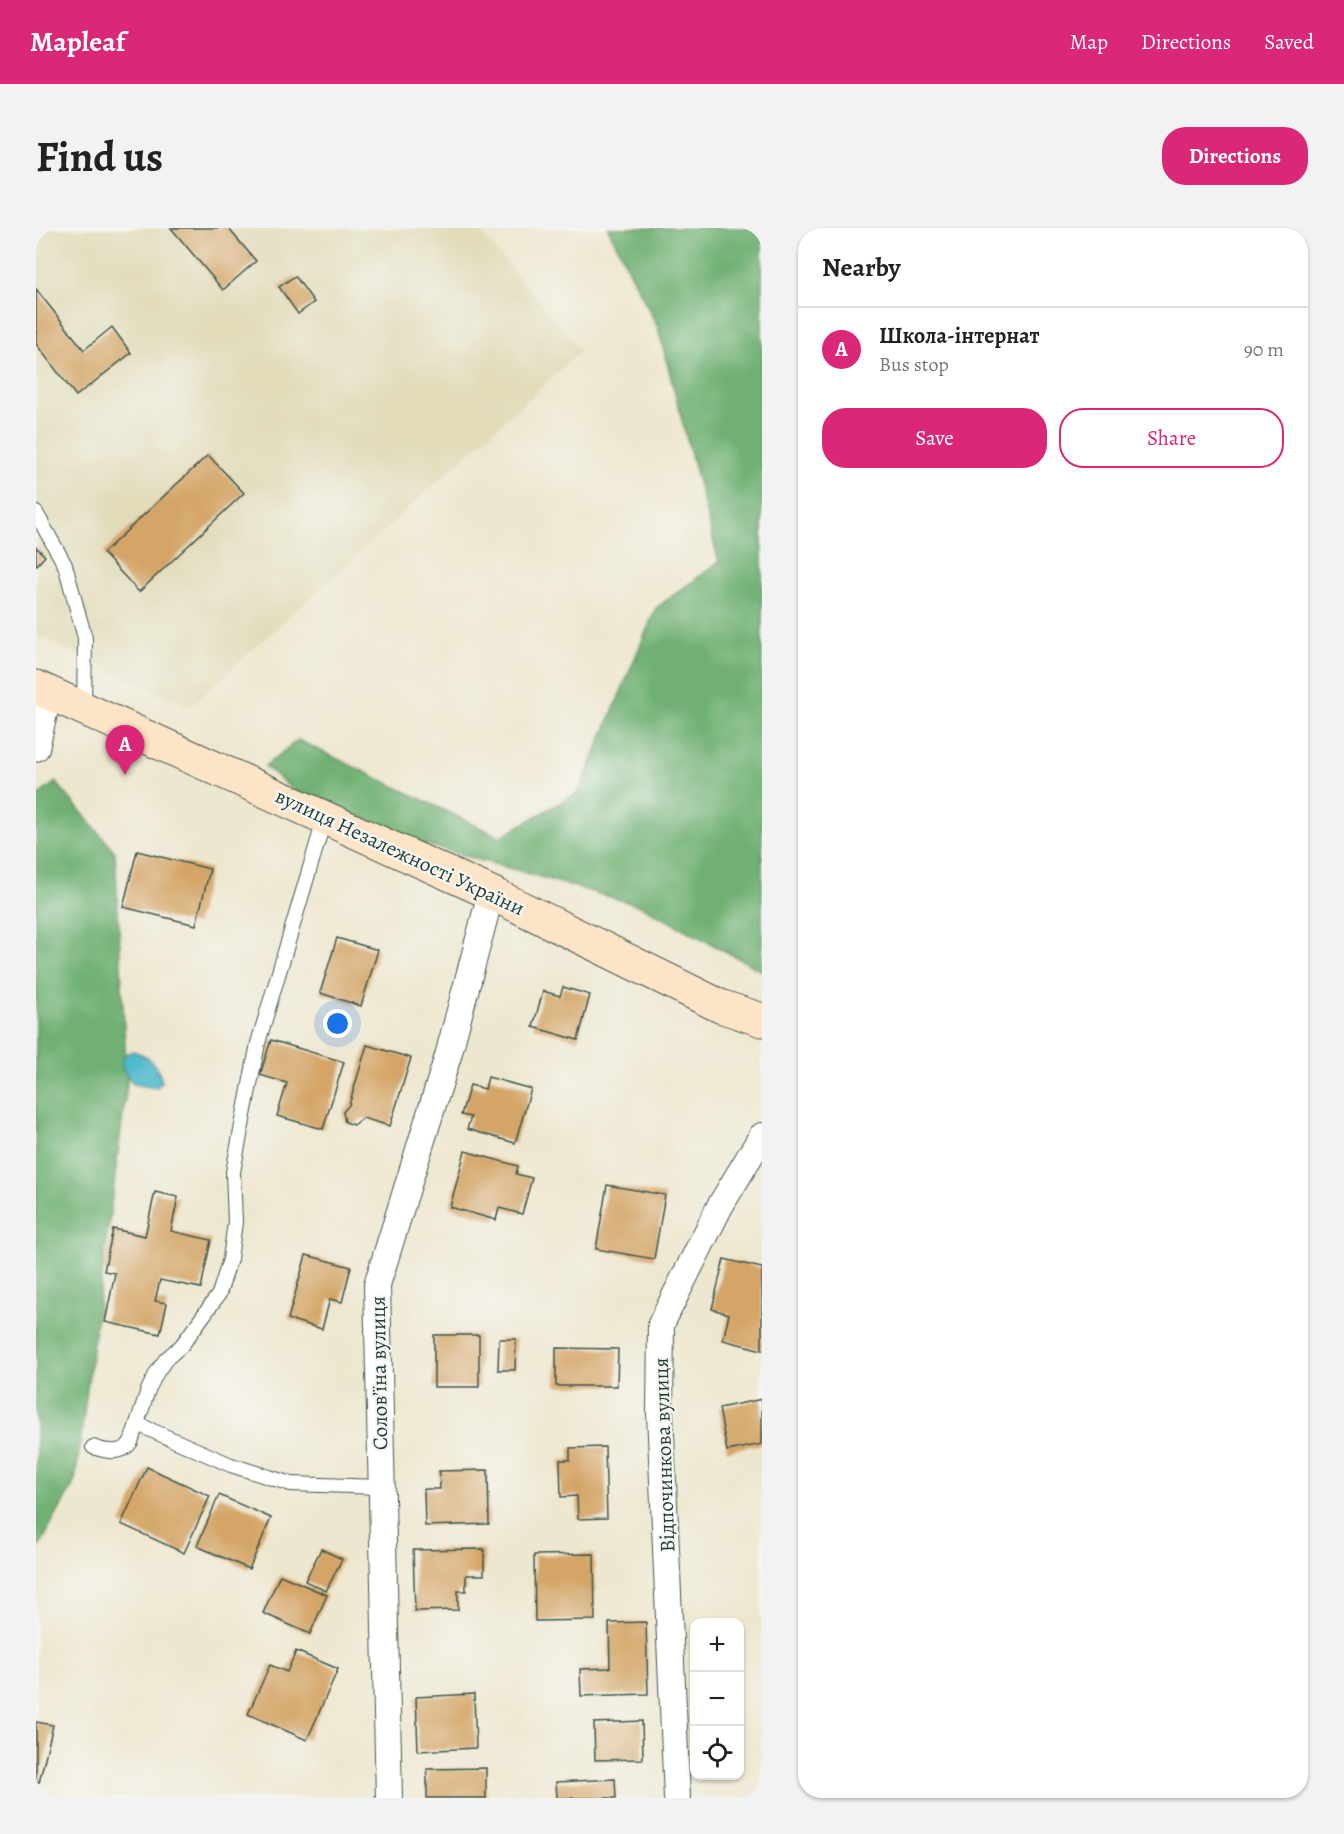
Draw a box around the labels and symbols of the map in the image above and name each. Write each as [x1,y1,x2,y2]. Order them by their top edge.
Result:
pin: A [106,726,145,775]
street label: вулиця Незалежності України [271,782,529,922]
your location [323,1009,352,1038]
street label: Соловʼїна вулиця [364,1296,394,1450]
street label: Відпочинкова вулиця [647,1357,681,1553]

